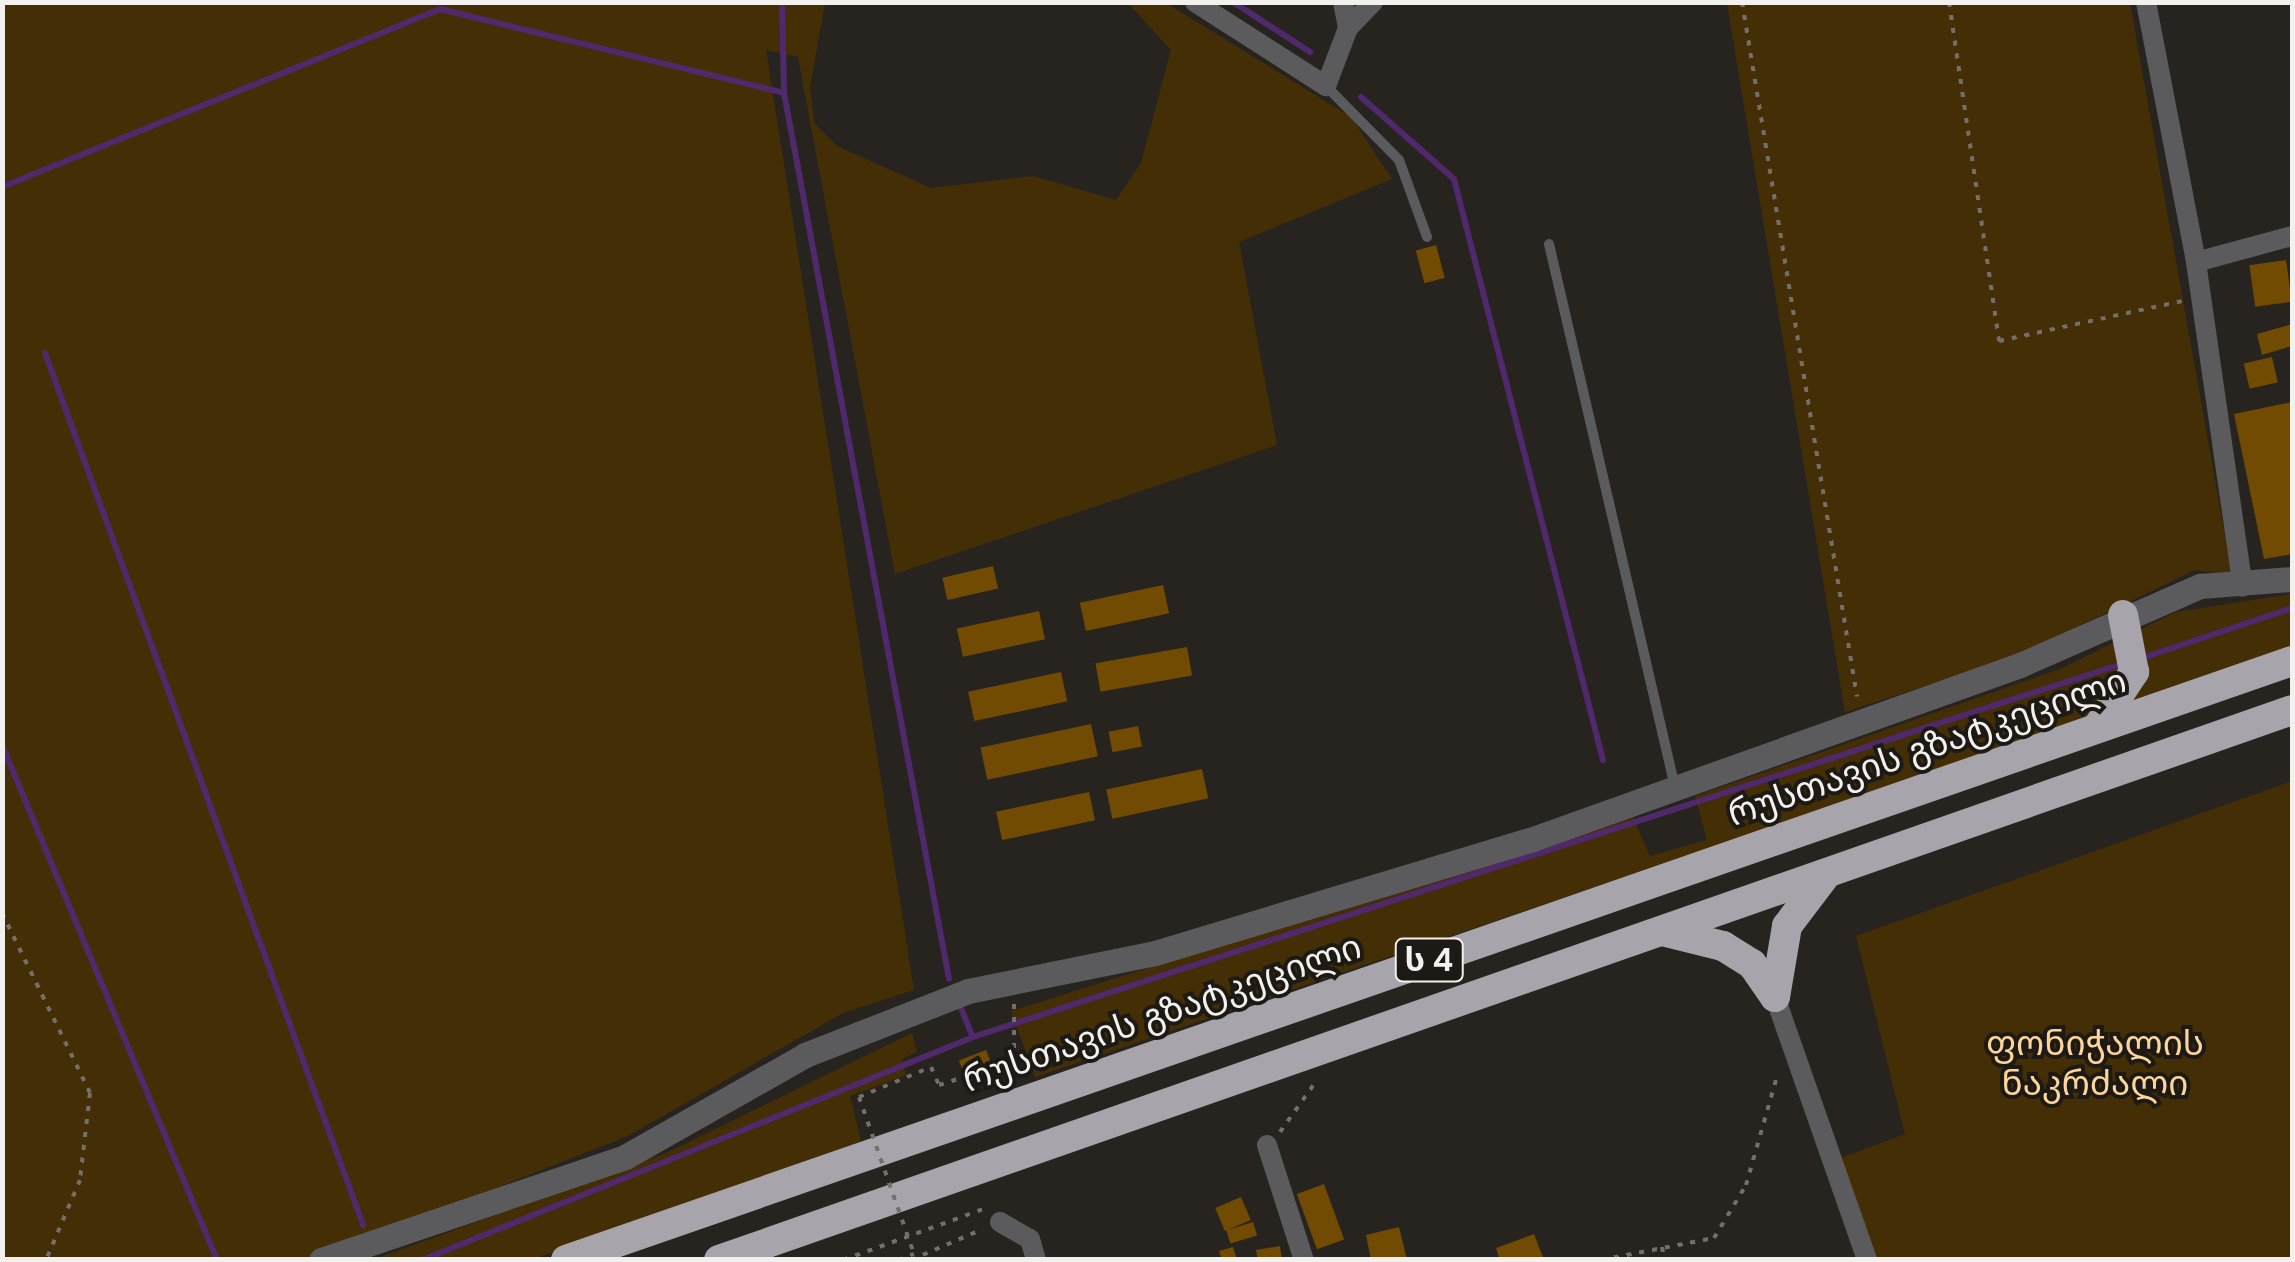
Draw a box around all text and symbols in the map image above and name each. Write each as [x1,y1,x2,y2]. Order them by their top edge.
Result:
street label: რუსთავის გზატკეცილი [1722,659,2132,835]
street label: რუსთავის გზატკეცილი [957,925,1367,1101]
road number: ს 4 [1394,933,1464,987]
park label: ფონიჭალის ნაკრძალი [1986,1022,2204,1104]

